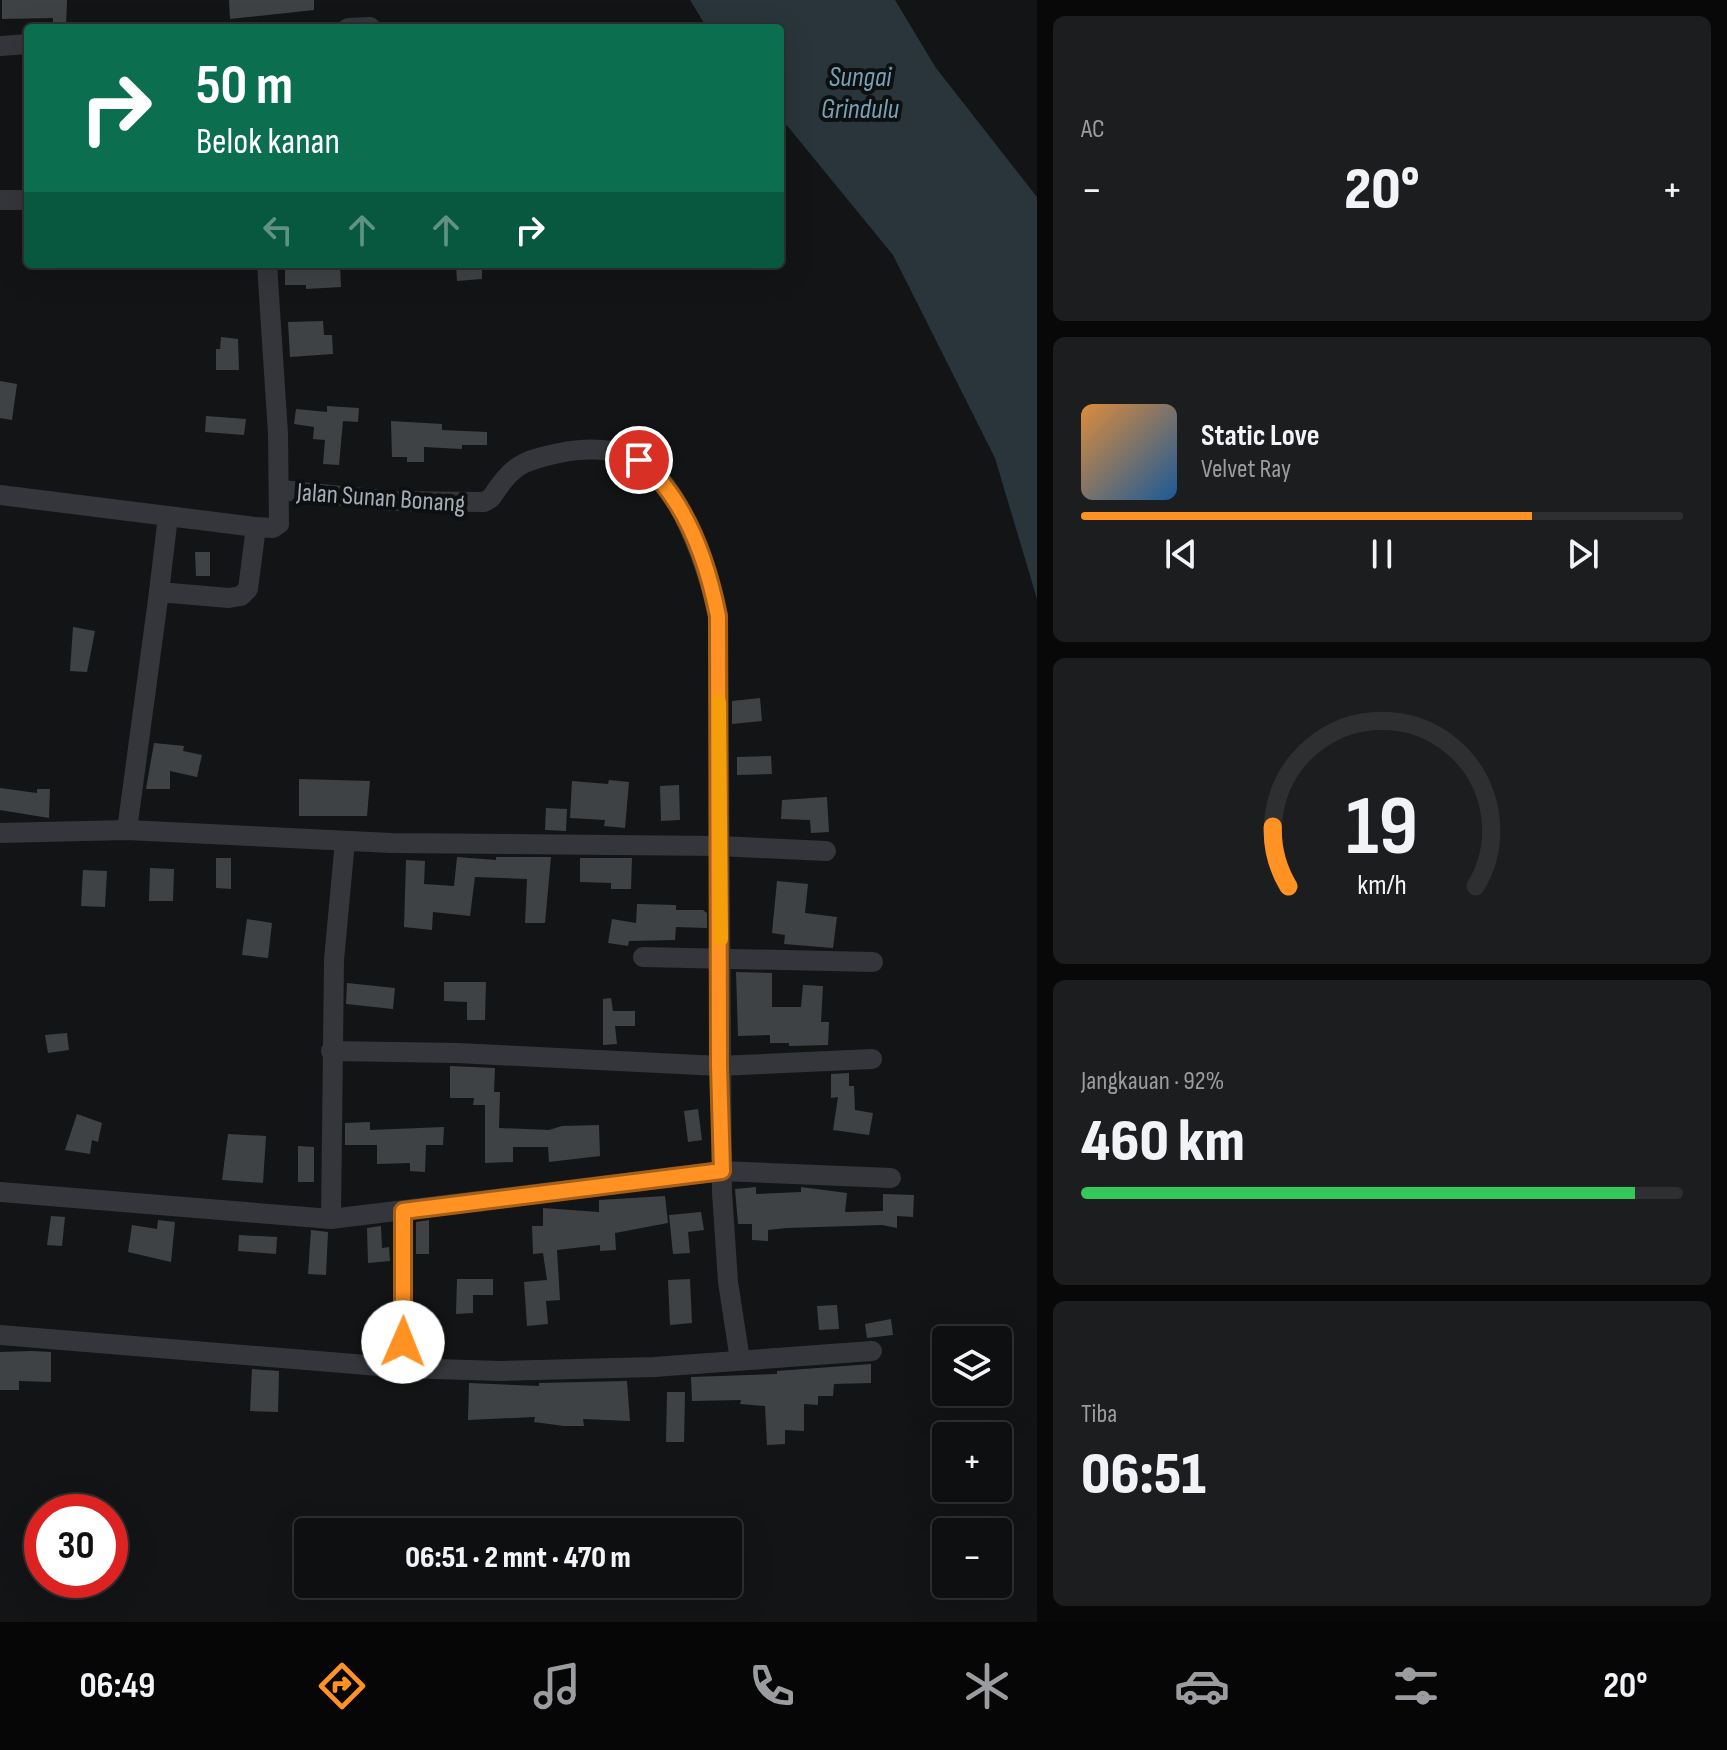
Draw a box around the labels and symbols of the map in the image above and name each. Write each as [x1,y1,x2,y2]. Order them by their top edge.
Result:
water label: Sungai Grindulu [821,61,900,126]
pin [605,426,673,494]
street label: Jalan Sunan Bonang [295,477,466,520]
position arrow [361,1300,445,1384]
speed limit sign: 30 [24,1494,128,1598]

